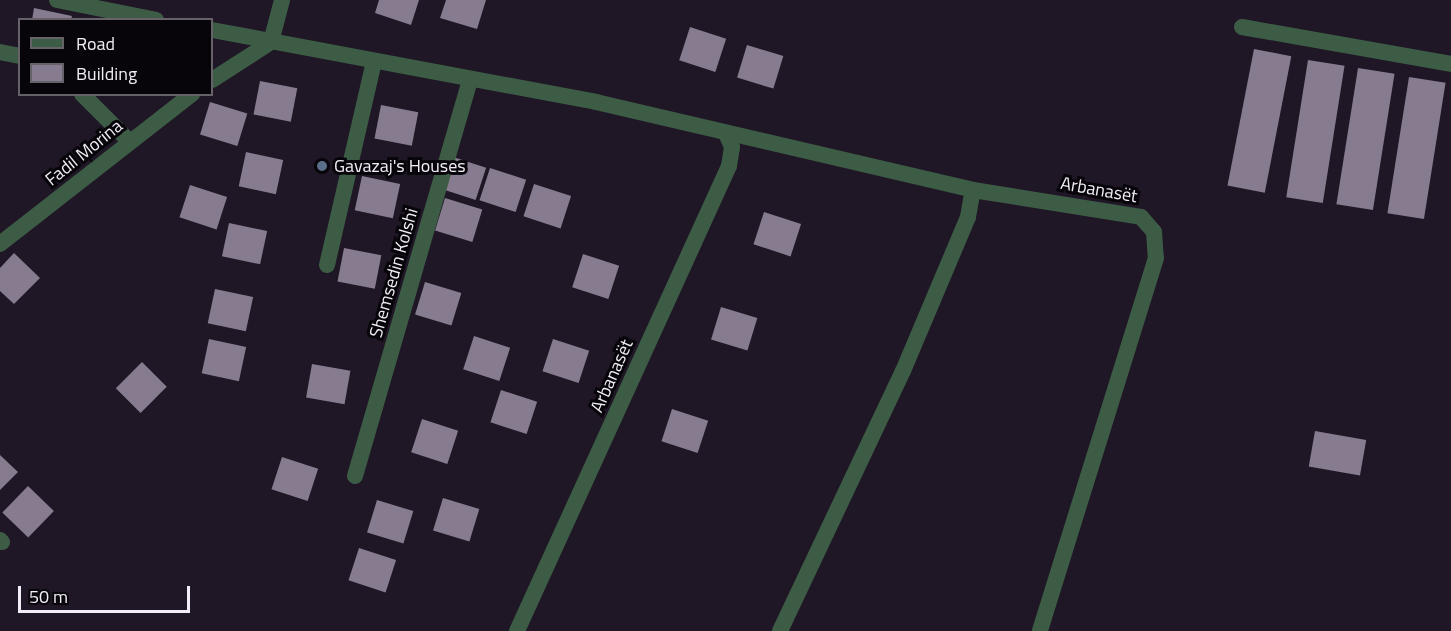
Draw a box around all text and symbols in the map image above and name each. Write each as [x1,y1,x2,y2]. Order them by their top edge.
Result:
legend [18,18,213,96]
text: Road [76,30,115,57]
text: Building [76,60,137,87]
street label: Fadil Morina [41,115,127,191]
place label: Gavazaj's Houses [334,155,466,177]
marker: Gavazaj's Houses [315,159,329,173]
street label: Arbanasët [1059,173,1139,207]
street label: Shemsedin Kolshi [365,206,423,340]
street label: Arbanasët [586,336,638,416]
scale bar [21,574,194,612]
text: 50 m [29,583,68,610]

